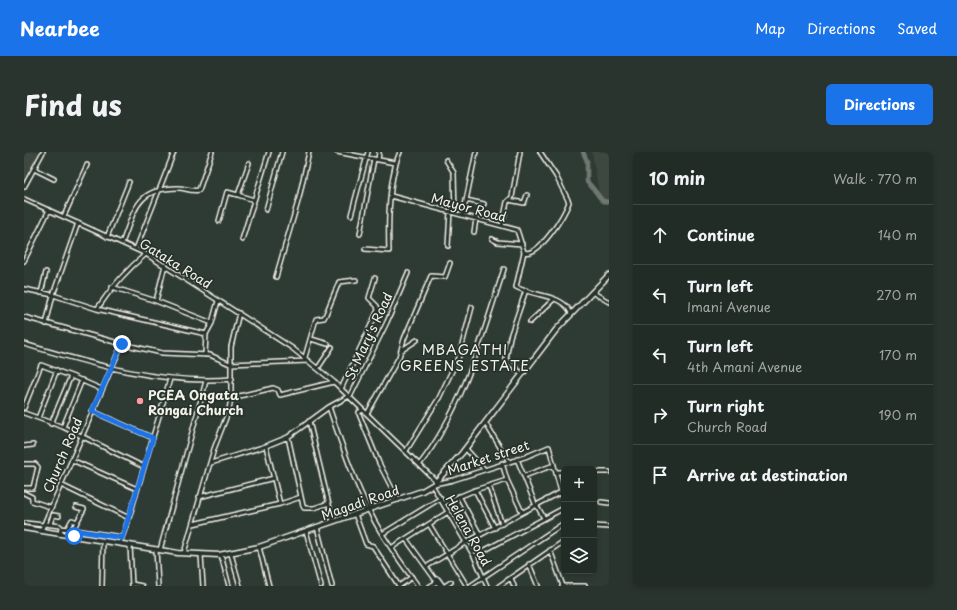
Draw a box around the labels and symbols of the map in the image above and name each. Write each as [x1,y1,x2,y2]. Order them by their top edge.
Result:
street label: Mayor Road [429,188,509,226]
street label: Gataka Road [136,233,216,293]
street label: St Mary's Road [339,289,397,383]
route end [113,335,131,353]
district label: MBAGATHI GREENS ESTATE [400,339,530,376]
place label: PCEA Ongata Rongai Church [148,385,244,419]
marker: PCEA Ongata Rongai Church [135,396,145,406]
street label: Church Road [38,414,86,496]
street label: Market street [445,435,531,479]
street label: Magadi Road [318,480,402,524]
street label: Helena Road [442,491,497,569]
route start [65,527,83,545]

